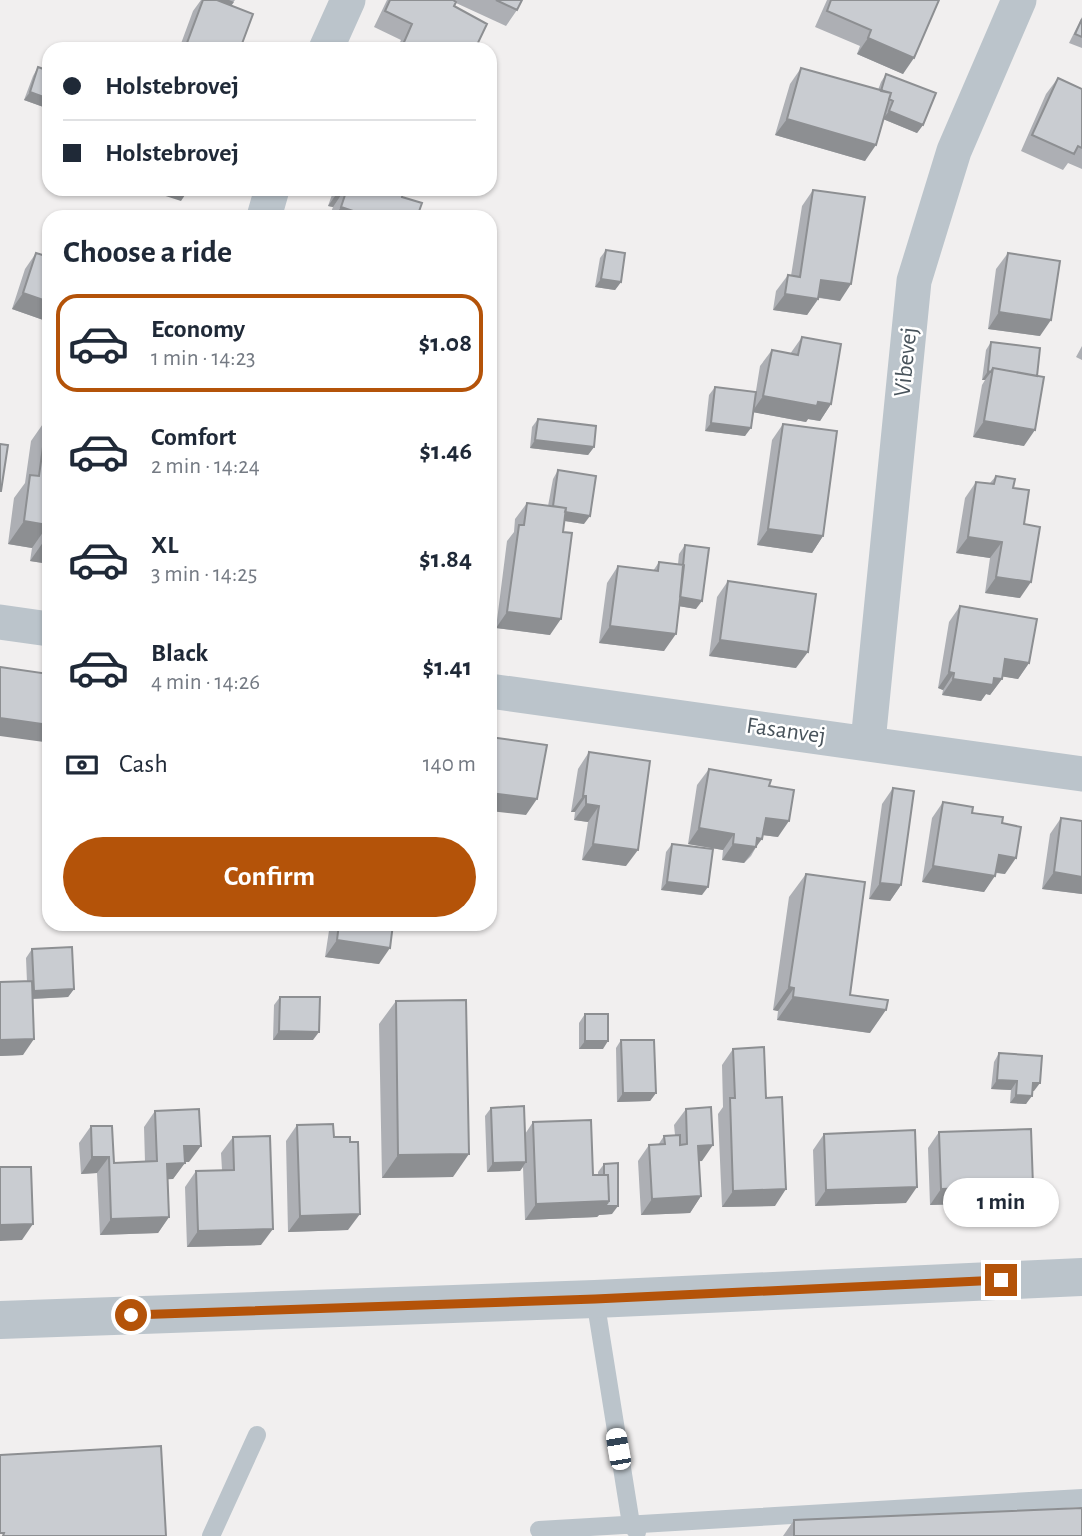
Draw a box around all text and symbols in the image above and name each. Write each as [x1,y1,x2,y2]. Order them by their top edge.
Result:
text: Holstebrovej [105,73,239,99]
text: Holstebrovej [105,140,239,166]
text: Choose a ride [63,236,232,268]
icon: car [67,312,130,375]
text: Economy [151,316,245,342]
street label: Vibevej [890,326,922,398]
text: $1.08 [419,330,472,356]
text: 1 min · 14:23 [151,347,256,370]
icon: car [67,420,130,483]
text: Comfort [151,424,236,450]
text: $1.46 [419,438,472,464]
text: 2 min · 14:24 [151,455,260,478]
icon: car [67,528,130,591]
text: XL [151,532,178,558]
text: $1.84 [419,546,472,572]
text: 3 min · 14:25 [151,563,257,586]
icon: car [67,636,130,699]
text: Black [151,640,208,666]
text: $1.41 [423,654,472,680]
text: 4 min · 14:26 [151,671,260,694]
street label: Fasanvej [745,714,827,748]
icon: cash [63,746,101,784]
text: Cash [119,751,168,777]
text: 140 m [423,753,476,776]
button: Confirm [63,837,476,917]
callout: 1 min [943,1178,1059,1228]
text: 1 min [977,1191,1025,1214]
route end [985,1264,1017,1296]
route start [115,1299,147,1331]
car [605,1426,632,1472]

